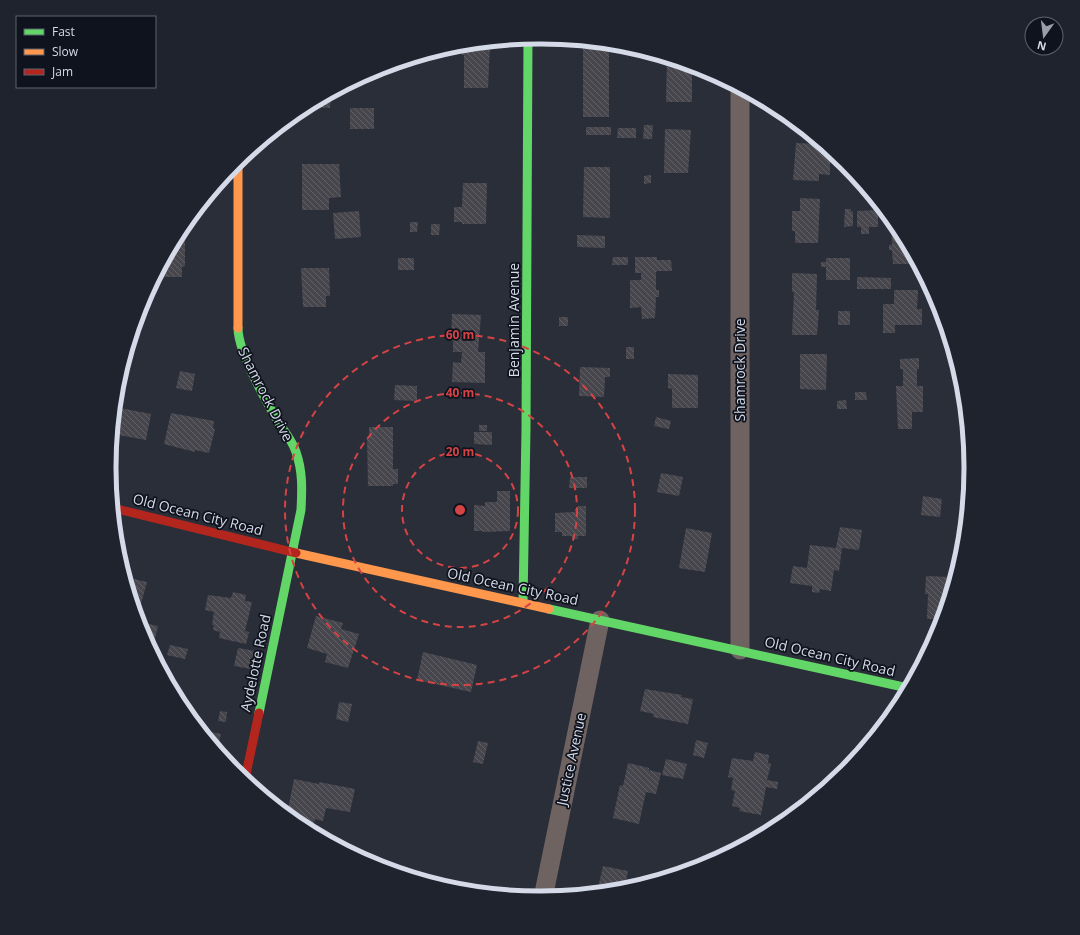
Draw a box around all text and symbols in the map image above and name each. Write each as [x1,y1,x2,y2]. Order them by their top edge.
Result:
legend [16,16,156,88]
north arrow [1024,16,1064,56]
text: Fast [52,23,75,40]
text: N [1035,38,1048,55]
text: Slow [52,43,79,60]
text: Jam [51,63,73,80]
street label: Benjamin Avenue [504,263,523,377]
street label: Shamrock Drive [730,318,749,422]
text: 60 m [446,326,474,343]
street label: Shamrock Drive [234,344,298,444]
text: 40 m [446,384,474,401]
text: 20 m [446,443,474,460]
street label: Old Ocean City Road [131,489,265,539]
centre of rings [453,503,467,517]
street label: Old Ocean City Road [446,563,580,609]
street label: Aydelotte Road [235,613,275,713]
street label: Old Ocean City Road [763,632,897,680]
street label: Justice Avenue [551,711,590,809]

